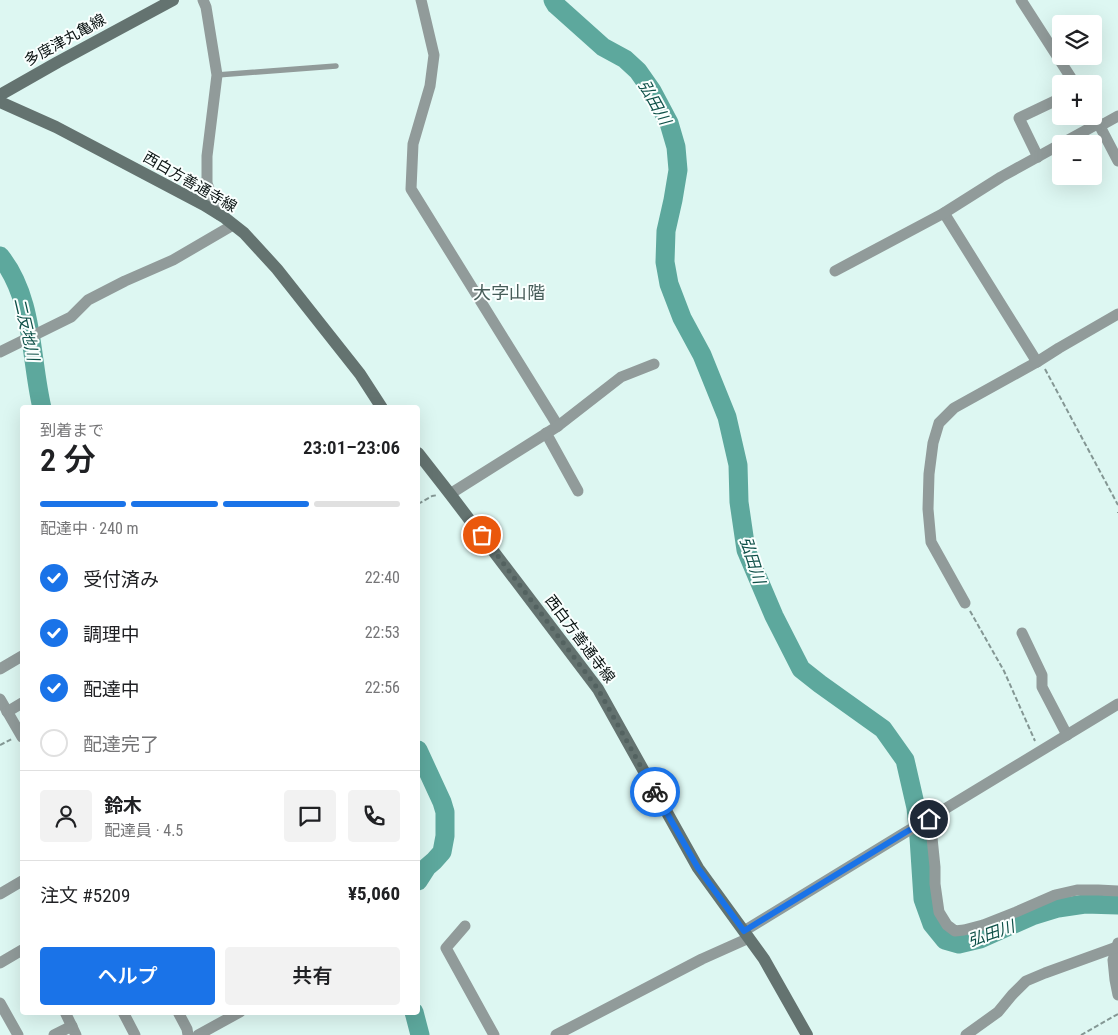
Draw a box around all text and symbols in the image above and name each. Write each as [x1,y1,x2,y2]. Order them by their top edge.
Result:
street label: 多度津丸亀線 [21,10,109,70]
map controls [1052,15,1102,185]
button: layers [1052,15,1102,65]
button: + [1052,75,1102,125]
water label: 弘田川 [635,77,675,130]
button: − [1052,135,1102,185]
street label: 西白方善通寺線 [140,148,240,216]
district label: 大字山階 [473,282,545,303]
water label: 二反地川 [10,296,43,364]
text: 到着まで [40,421,104,440]
text: 23:01–23:06 [303,436,400,459]
text: 2 分 [40,441,95,479]
pin [461,514,503,556]
text: 配達中 · 240 m [40,519,139,538]
icon: bag [468,521,496,549]
water label: 弘田川 [736,534,770,588]
icon: check [40,564,68,592]
text: 受付済み [83,568,159,591]
text: 22:40 [365,568,400,587]
street label: 西白方善通寺線 [541,592,619,686]
icon: check [40,619,68,647]
text: 調理中 [83,623,140,646]
text: 22:53 [365,623,400,642]
icon: check [40,674,68,702]
text: 配達中 [83,678,140,701]
text: 22:56 [365,678,400,697]
text: 配達完了 [83,733,159,756]
courier [630,767,680,817]
icon: bike [641,778,669,806]
button: person [40,790,92,842]
button: chat [284,790,336,842]
button: phone [348,790,400,842]
text: 鈴木 [104,794,142,817]
pin [908,798,950,840]
icon: home [915,805,943,833]
text: 配達員 · 4.5 [104,821,183,840]
text: ¥5,060 [348,882,400,905]
text: 注文 #5209 [40,884,130,907]
water label: 弘田川 [965,916,1019,950]
button: ヘルプ [40,947,215,1005]
button: 共有 [225,947,400,1005]

